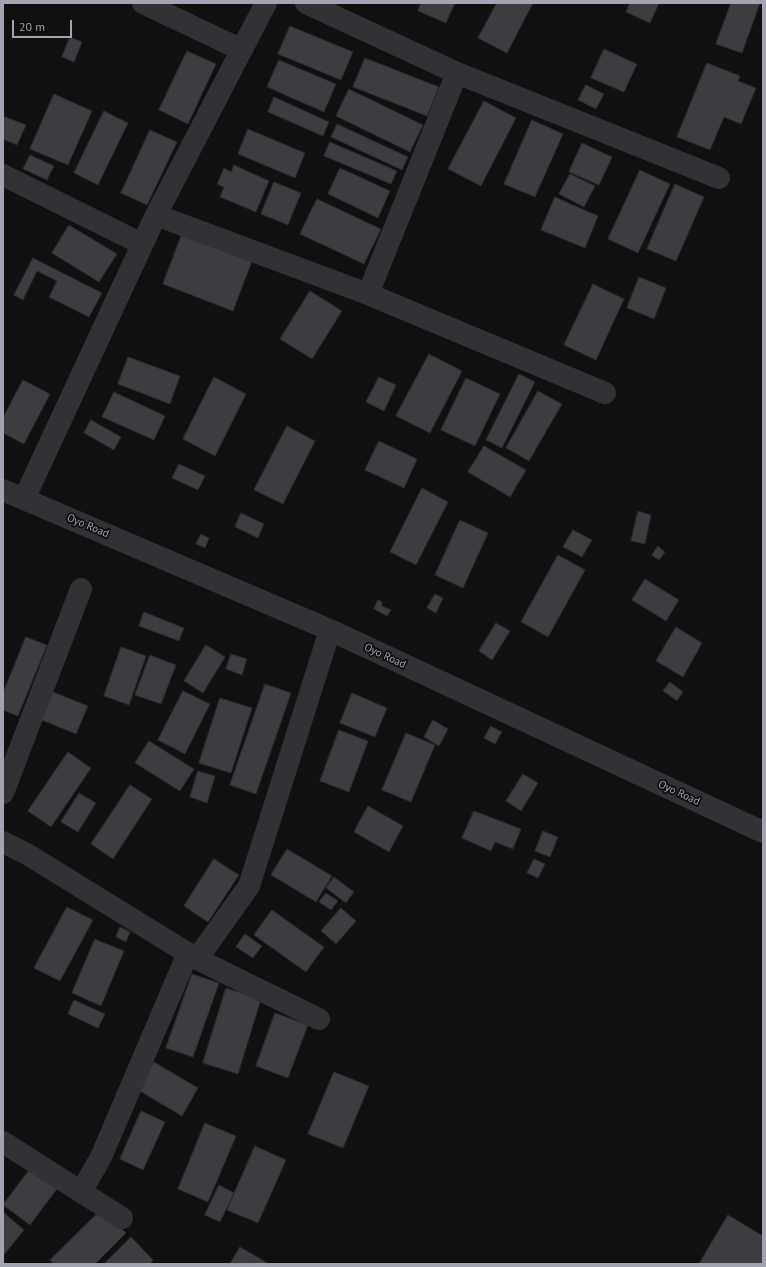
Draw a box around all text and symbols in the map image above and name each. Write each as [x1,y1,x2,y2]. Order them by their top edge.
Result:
scale bar [14,12,74,38]
text: 20 m [19,19,45,34]
street label: Oyo Road [65,511,111,541]
street label: Oyo Road [362,641,408,671]
street label: Oyo Road [656,778,702,808]

